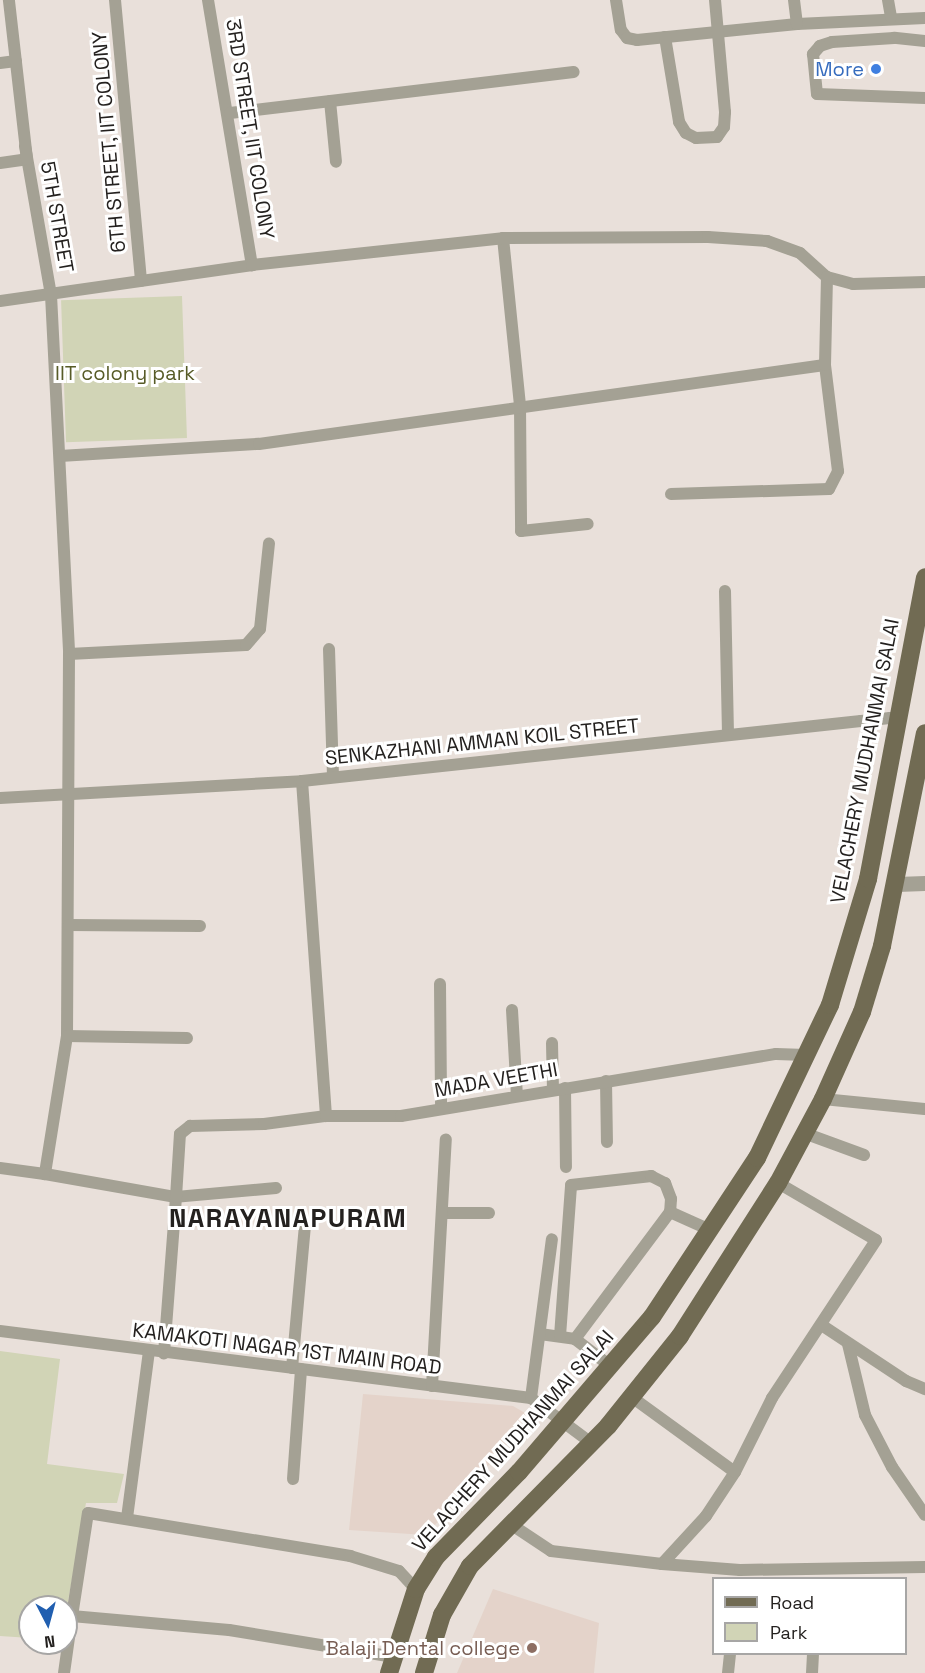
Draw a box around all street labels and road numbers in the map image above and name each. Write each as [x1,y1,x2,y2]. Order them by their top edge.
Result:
street label: 3RD STREET, IIT COLONY [221,17,279,241]
street label: 6TH STREET, IIT COLONY [87,30,131,254]
street label: 5TH STREET [35,160,79,274]
street label: VELACHERY MUDHANMAI SALAI [826,616,904,906]
street label: SENKAZHANI AMMAN KOIL STREET [323,714,641,770]
street label: MADA VEETHI [432,1057,560,1103]
street label: KAMAKOTI NAGAR 1ST MAIN ROAD [131,1318,443,1380]
street label: VELACHERY MUDHANMAI SALAI [407,1325,619,1557]

